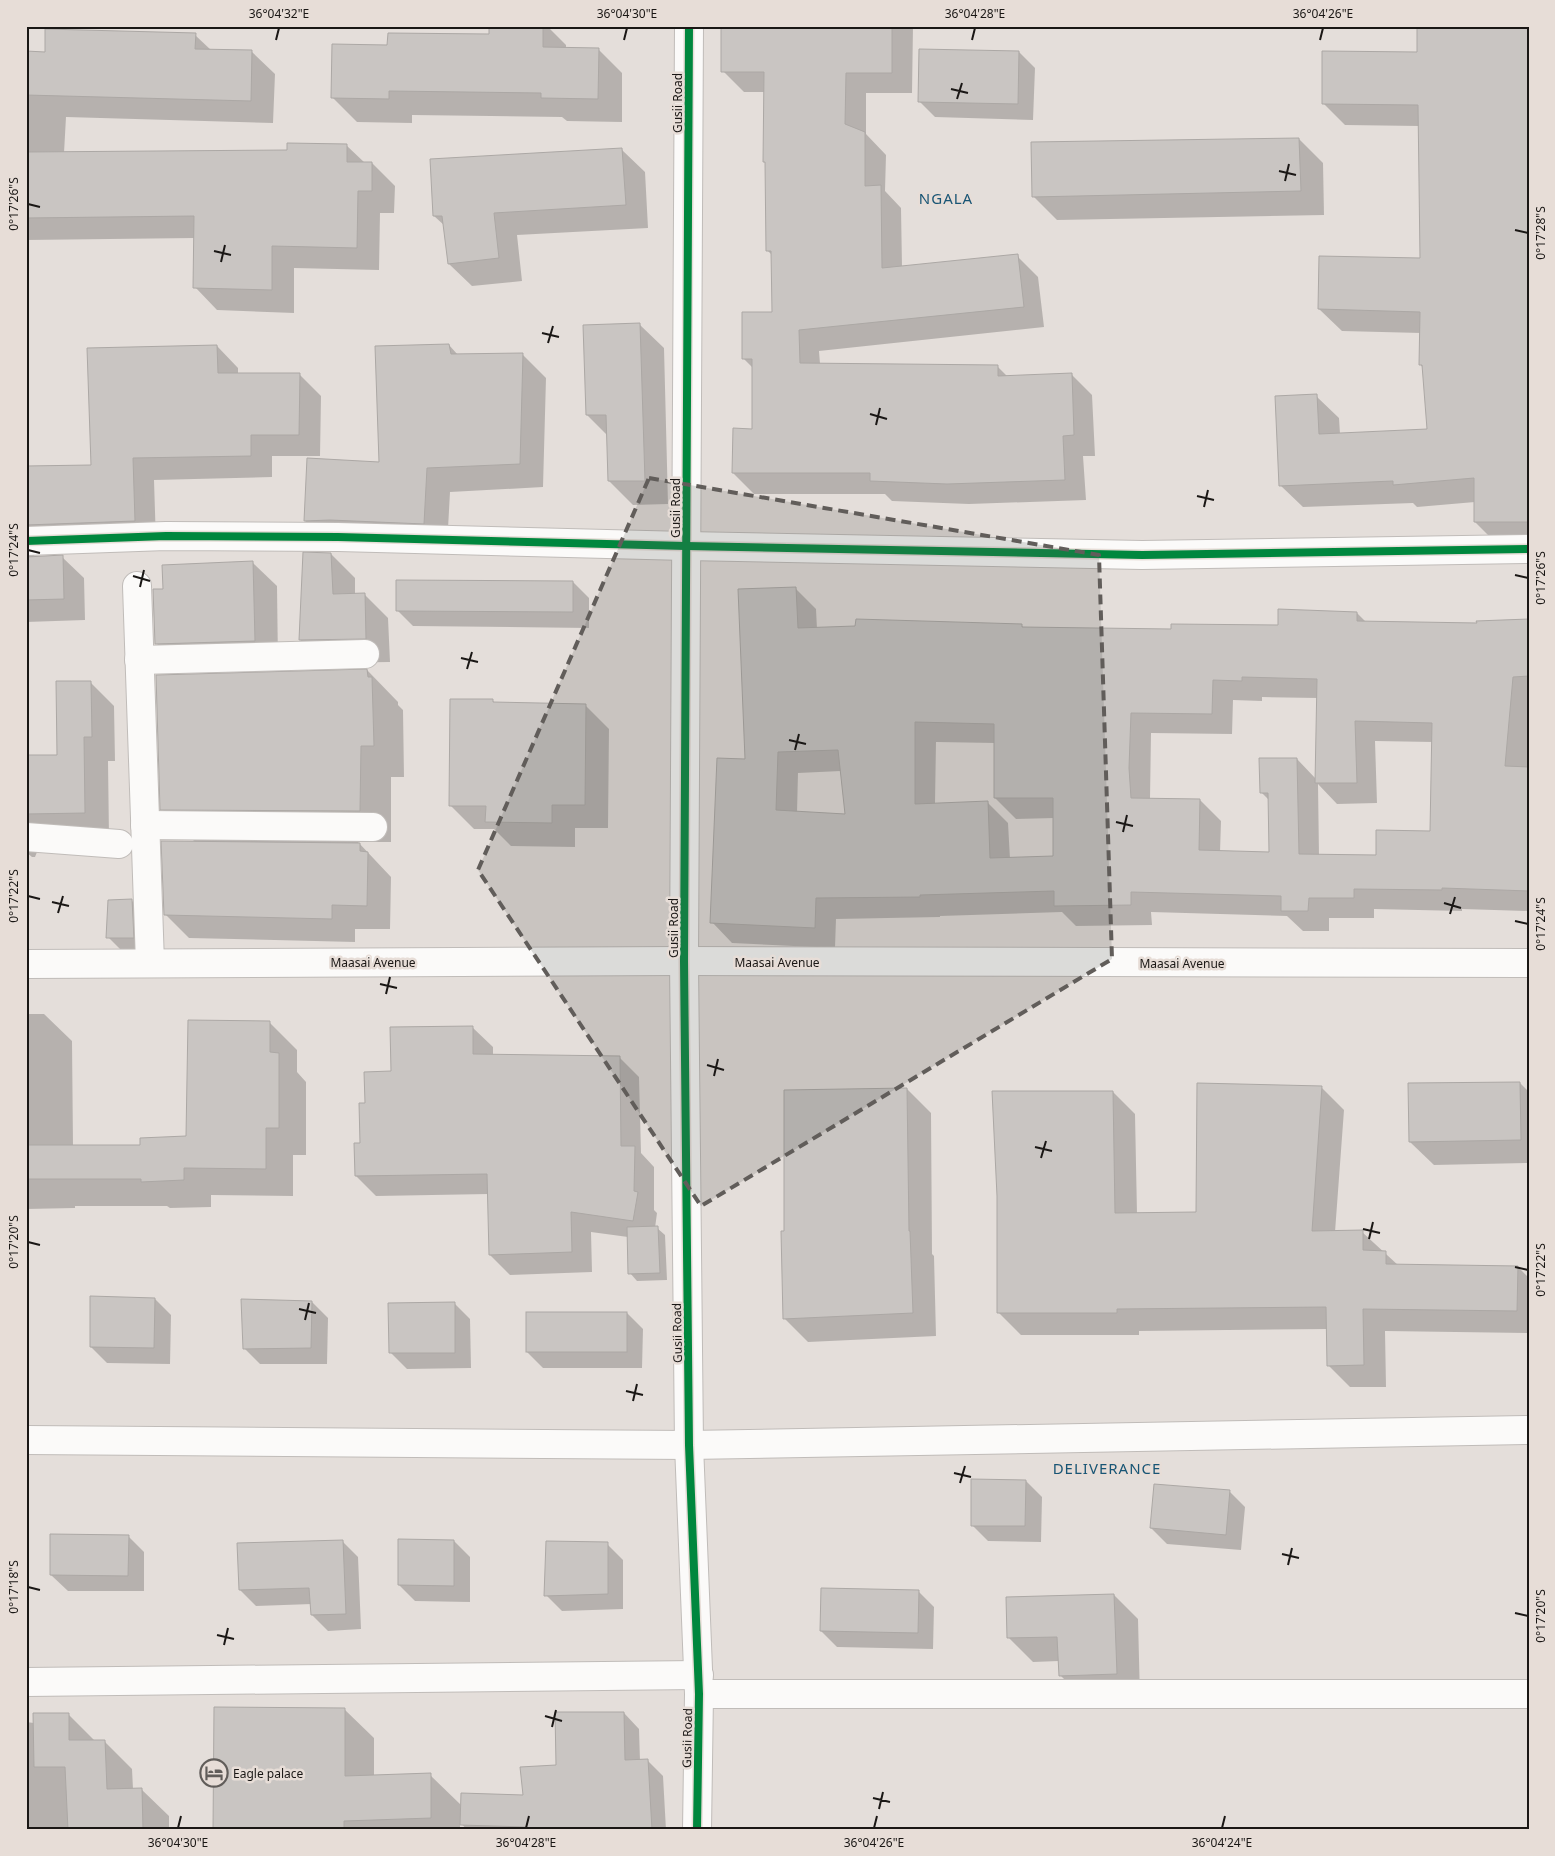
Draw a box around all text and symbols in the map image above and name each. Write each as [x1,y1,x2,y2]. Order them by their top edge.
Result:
text: 36°04'32"E [249,5,309,22]
text: 36°04'30"E [597,5,657,22]
text: 36°04'28"E [945,5,1005,22]
text: 36°04'26"E [1293,5,1353,22]
street label: Gusii Road [669,73,686,133]
text: 0°17'26"S [5,177,22,231]
district label: NGALA [919,188,973,208]
text: 0°17'28"S [1532,206,1549,260]
street label: Gusii Road [667,478,684,538]
text: 0°17'24"S [5,523,22,577]
text: 0°17'26"S [1532,551,1549,605]
text: 0°17'22"S [5,869,22,923]
text: 0°17'24"S [1532,897,1549,951]
street label: Gusii Road [665,898,682,958]
street label: Maasai Avenue [330,954,416,971]
street label: Maasai Avenue [734,954,820,971]
street label: Maasai Avenue [1139,955,1225,972]
text: 0°17'20"S [5,1215,22,1269]
text: 0°17'22"S [1532,1243,1549,1297]
street label: Gusii Road [668,1303,686,1363]
district label: DELIVERANCE [1053,1458,1161,1478]
text: 0°17'18"S [5,1560,22,1614]
text: 0°17'20"S [1532,1589,1549,1643]
street label: Gusii Road [678,1708,696,1768]
hotel icon: Eagle palace [199,1758,229,1788]
place label: Eagle palace [233,1765,303,1782]
text: 36°04'30"E [148,1834,208,1851]
text: 36°04'28"E [496,1834,556,1851]
text: 36°04'26"E [844,1834,904,1851]
text: 36°04'24"E [1192,1834,1252,1851]

